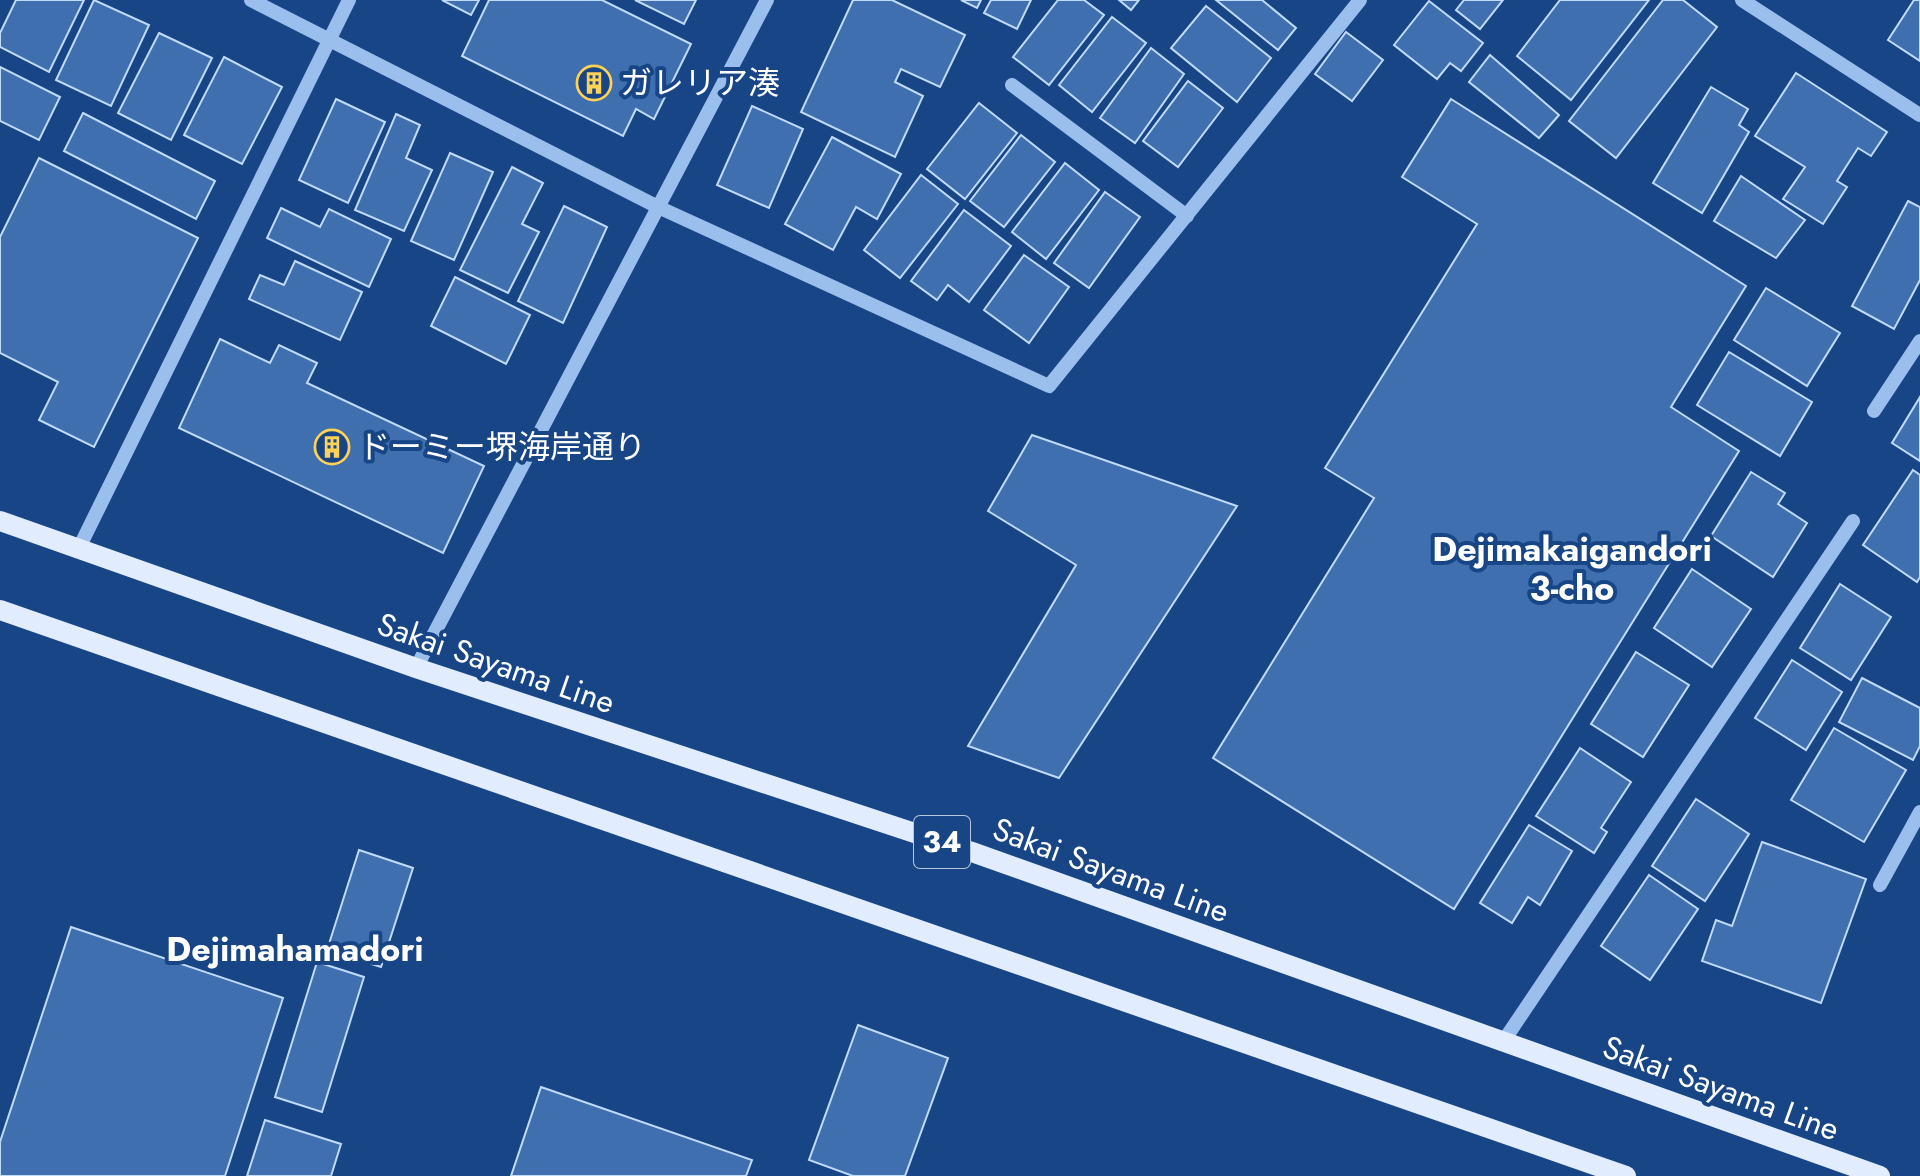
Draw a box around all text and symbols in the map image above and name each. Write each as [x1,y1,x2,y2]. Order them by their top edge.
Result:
place label: ガレリア湊 [620,60,780,106]
building icon: ガレリア湊 [575,64,613,102]
place label: ドーミー堺海岸通り [358,424,646,470]
building icon: ドーミー堺海岸通り [313,428,351,466]
district label: Dejimakaigandori 3-cho [1432,525,1712,613]
street label: Sakai Sayama Line [371,601,621,725]
street label: Sakai Sayama Line [986,806,1236,934]
road number: 34 [914,816,970,868]
district label: Dejimahamadori [166,925,424,974]
street label: Sakai Sayama Line [1596,1024,1846,1152]

